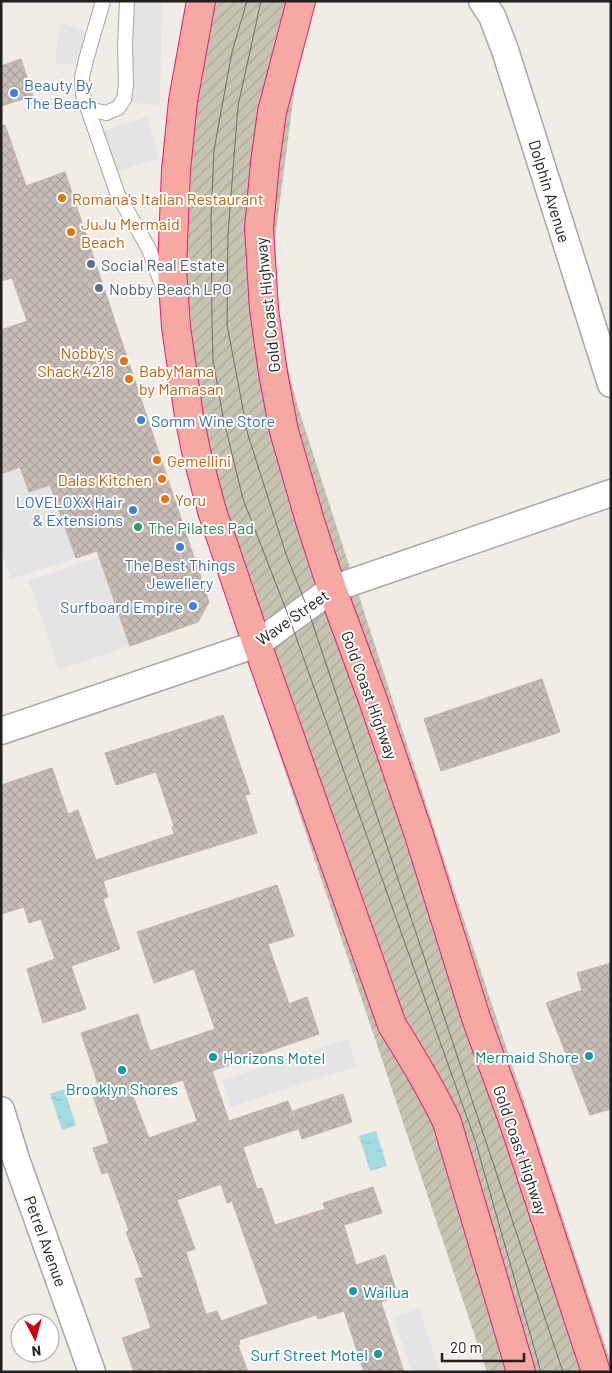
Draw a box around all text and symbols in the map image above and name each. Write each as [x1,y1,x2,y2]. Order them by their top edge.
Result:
place label: Beauty By The Beach [24,75,97,112]
marker: Beauty By The Beach [8,87,20,99]
street label: Dolphin Avenue [525,137,575,245]
place label: Romana's Italian Restaurant [72,189,264,208]
marker: Romana's Italian Restaurant [56,192,68,204]
place label: JuJu Mermaid Beach [81,214,180,251]
marker: JuJu Mermaid Beach [65,226,77,238]
street label: Gold Coast Highway [250,236,284,374]
place label: Social Real Estate [101,255,225,274]
marker: Social Real Estate [85,258,97,270]
place label: Nobby Beach LPO [109,279,232,298]
marker: Nobby Beach LPO [93,282,105,294]
place label: Nobby's Shack 4218 [37,343,114,380]
marker: Nobby's Shack 4218 [118,355,130,367]
place label: BabyMama by Mamasan [139,361,224,398]
marker: BabyMama by Mamasan [123,373,135,385]
place label: Somm Wine Store [151,411,275,430]
marker: Somm Wine Store [135,414,147,426]
place label: Gemellini [167,451,231,470]
marker: Gemellini [151,454,163,466]
place label: Dalas Kitchen [58,470,152,489]
marker: Dalas Kitchen [156,473,168,485]
place label: Yoru [175,490,206,509]
place label: LOVELOXX Hair & Extensions [16,492,123,529]
marker: Yoru [159,493,171,505]
marker: LOVELOXX Hair & Extensions [127,504,139,516]
place label: The Pilates Pad [148,518,254,537]
marker: The Pilates Pad [132,521,144,533]
marker: The Best Things Jewellery [174,541,186,553]
place label: The Best Things Jewellery [124,555,236,592]
street label: Wave Street [252,585,332,649]
place label: Surfboard Empire [60,597,183,616]
marker: Surfboard Empire [187,600,199,612]
street label: Gold Coast Highway [338,628,402,763]
place label: Mermaid Shore [475,1047,579,1066]
place label: Horizons Motel [223,1048,325,1067]
marker: Mermaid Shore [583,1050,595,1062]
marker: Horizons Motel [207,1051,219,1063]
marker: Brooklyn Shores [116,1064,128,1076]
place label: Brooklyn Shores [66,1079,178,1098]
street label: Gold Coast Highway [490,1083,552,1218]
street label: Petrel Avenue [21,1193,71,1289]
place label: Wailua [363,1282,409,1301]
marker: Wailua [347,1285,359,1297]
north arrow [10,1313,60,1363]
scale bar [442,1330,524,1362]
text: 20 m [450,1338,482,1356]
text: N [31,1342,42,1360]
place label: Surf Street Motel [250,1345,368,1364]
marker: Surf Street Motel [372,1348,384,1360]

